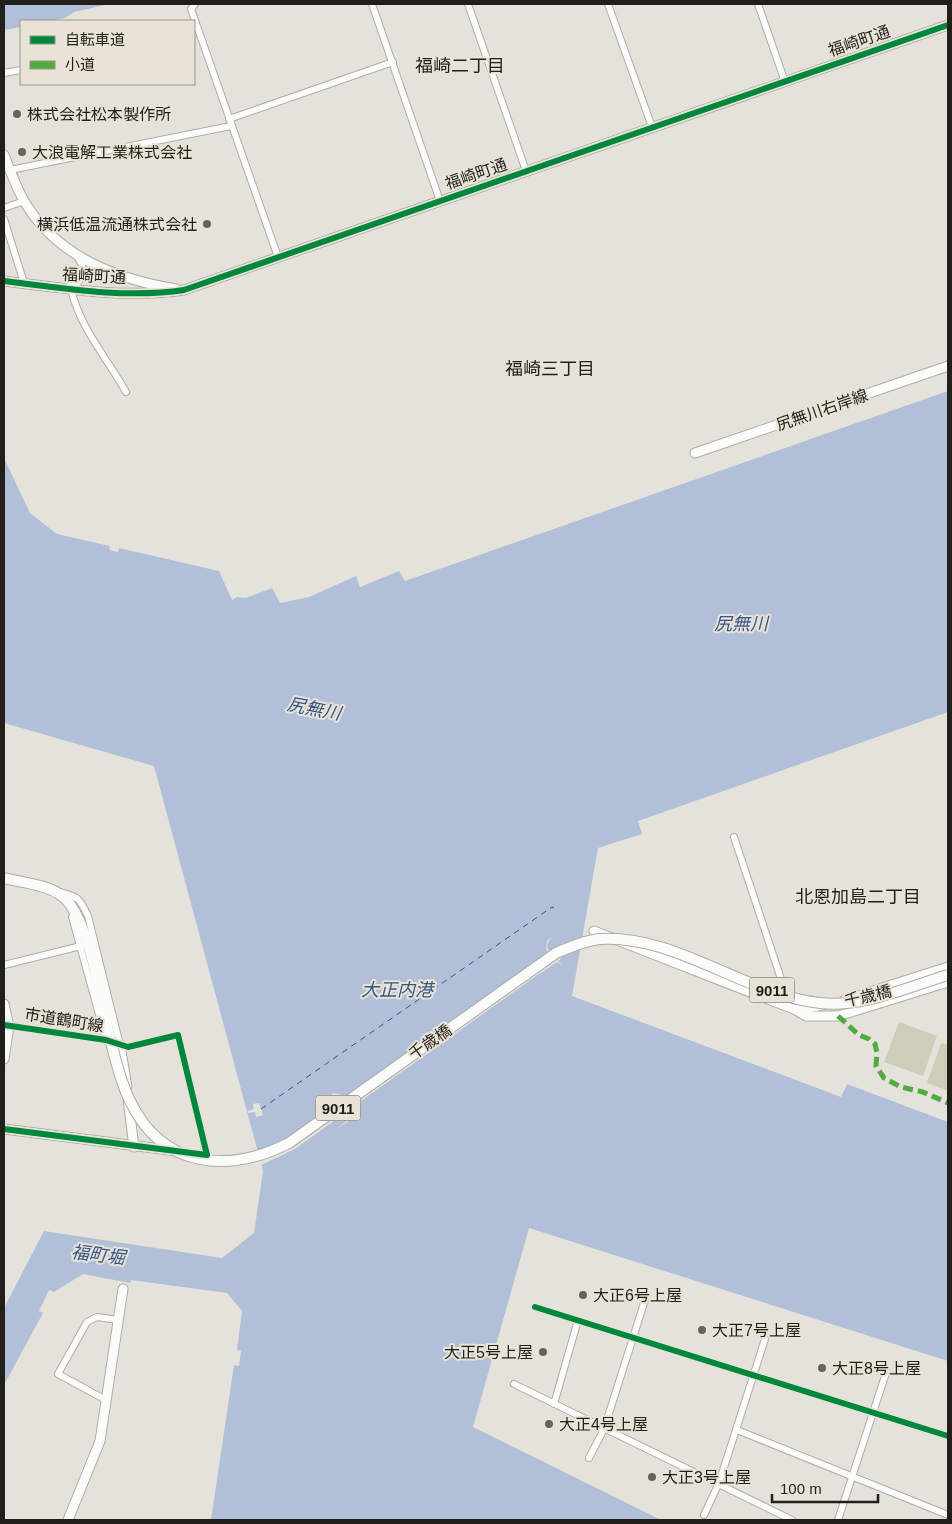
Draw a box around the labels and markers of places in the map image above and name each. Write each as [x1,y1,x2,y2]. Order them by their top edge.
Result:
place label: 株式会社松本製作所 [27,106,171,123]
marker: 株式会社松本製作所 [11,108,23,120]
place label: 大浪電解工業株式会社 [32,144,192,161]
marker: 大浪電解工業株式会社 [16,146,28,158]
place label: 横浜低温流通株式会社 [37,216,197,233]
marker: 横浜低温流通株式会社 [201,218,213,230]
place label: 大正6号上屋 [593,1287,682,1304]
marker: 大正6号上屋 [577,1289,589,1301]
place label: 大正7号上屋 [712,1322,801,1339]
marker: 大正7号上屋 [696,1324,708,1336]
place label: 大正5号上屋 [444,1344,533,1361]
marker: 大正5号上屋 [537,1346,549,1358]
place label: 大正8号上屋 [832,1360,921,1377]
marker: 大正8号上屋 [816,1362,828,1374]
place label: 大正4号上屋 [559,1416,648,1433]
marker: 大正4号上屋 [543,1418,555,1430]
place label: 大正3号上屋 [662,1469,751,1486]
marker: 大正3号上屋 [646,1471,658,1483]

